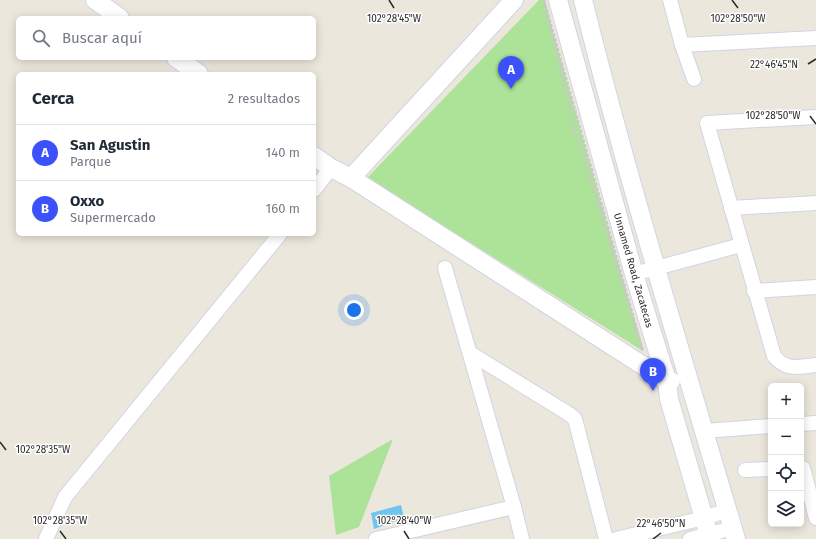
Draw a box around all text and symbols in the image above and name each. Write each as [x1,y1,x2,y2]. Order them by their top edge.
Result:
text: 102°28'45"W [367,13,422,25]
text: 102°28'50"W [710,13,766,25]
search box [16,16,316,60]
icon: search [30,27,52,49]
text: Buscar aquí [62,29,142,47]
pin: A [498,56,524,89]
text: 22°46'45"N [750,59,798,71]
text: Cerca [32,88,74,109]
text: 2 resultados [228,91,300,106]
text: 102°28'50"W [745,110,801,122]
text: San Agustin [70,136,150,154]
text: A [41,145,49,160]
text: 140 m [266,145,300,160]
text: Parque [70,154,111,169]
text: Oxxo [70,192,104,210]
text: B [41,201,49,216]
text: 160 m [266,201,300,216]
text: Supermercado [70,210,156,225]
street label: Unnamed Road, Zacatecas [611,212,655,329]
your location [344,300,364,320]
pin: B [640,358,666,391]
map controls [768,383,804,527]
button: + [768,383,804,419]
button: − [768,419,804,455]
text: 102°28'35"W [16,444,71,456]
button: locate [768,455,804,491]
button: layers [768,491,804,527]
text: 102°28'35"W [33,515,88,527]
text: 102°28'40"W [376,515,432,527]
text: 22°46'50"N [636,518,686,530]

